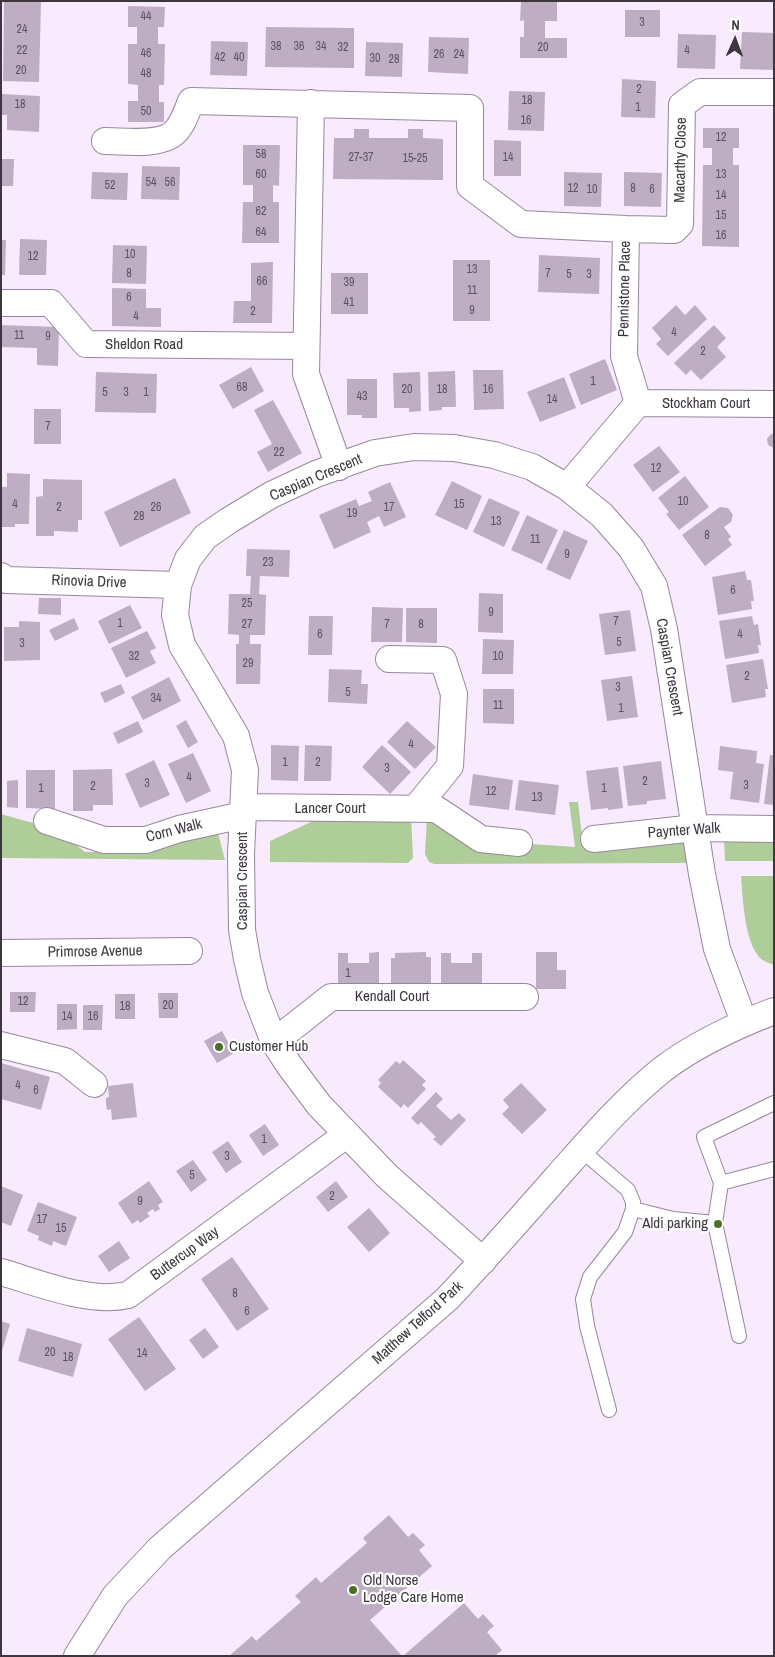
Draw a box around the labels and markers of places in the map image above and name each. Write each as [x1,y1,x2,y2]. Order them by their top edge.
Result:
place label: Customer Hub [229,1038,308,1056]
marker: Customer Hub [213,1041,225,1053]
place label: Aldi parking [642,1215,708,1233]
marker: Aldi parking [712,1218,724,1230]
place label: Old Norse Lodge Care Home [363,1572,463,1607]
marker: Old Norse Lodge Care Home [347,1584,359,1596]

